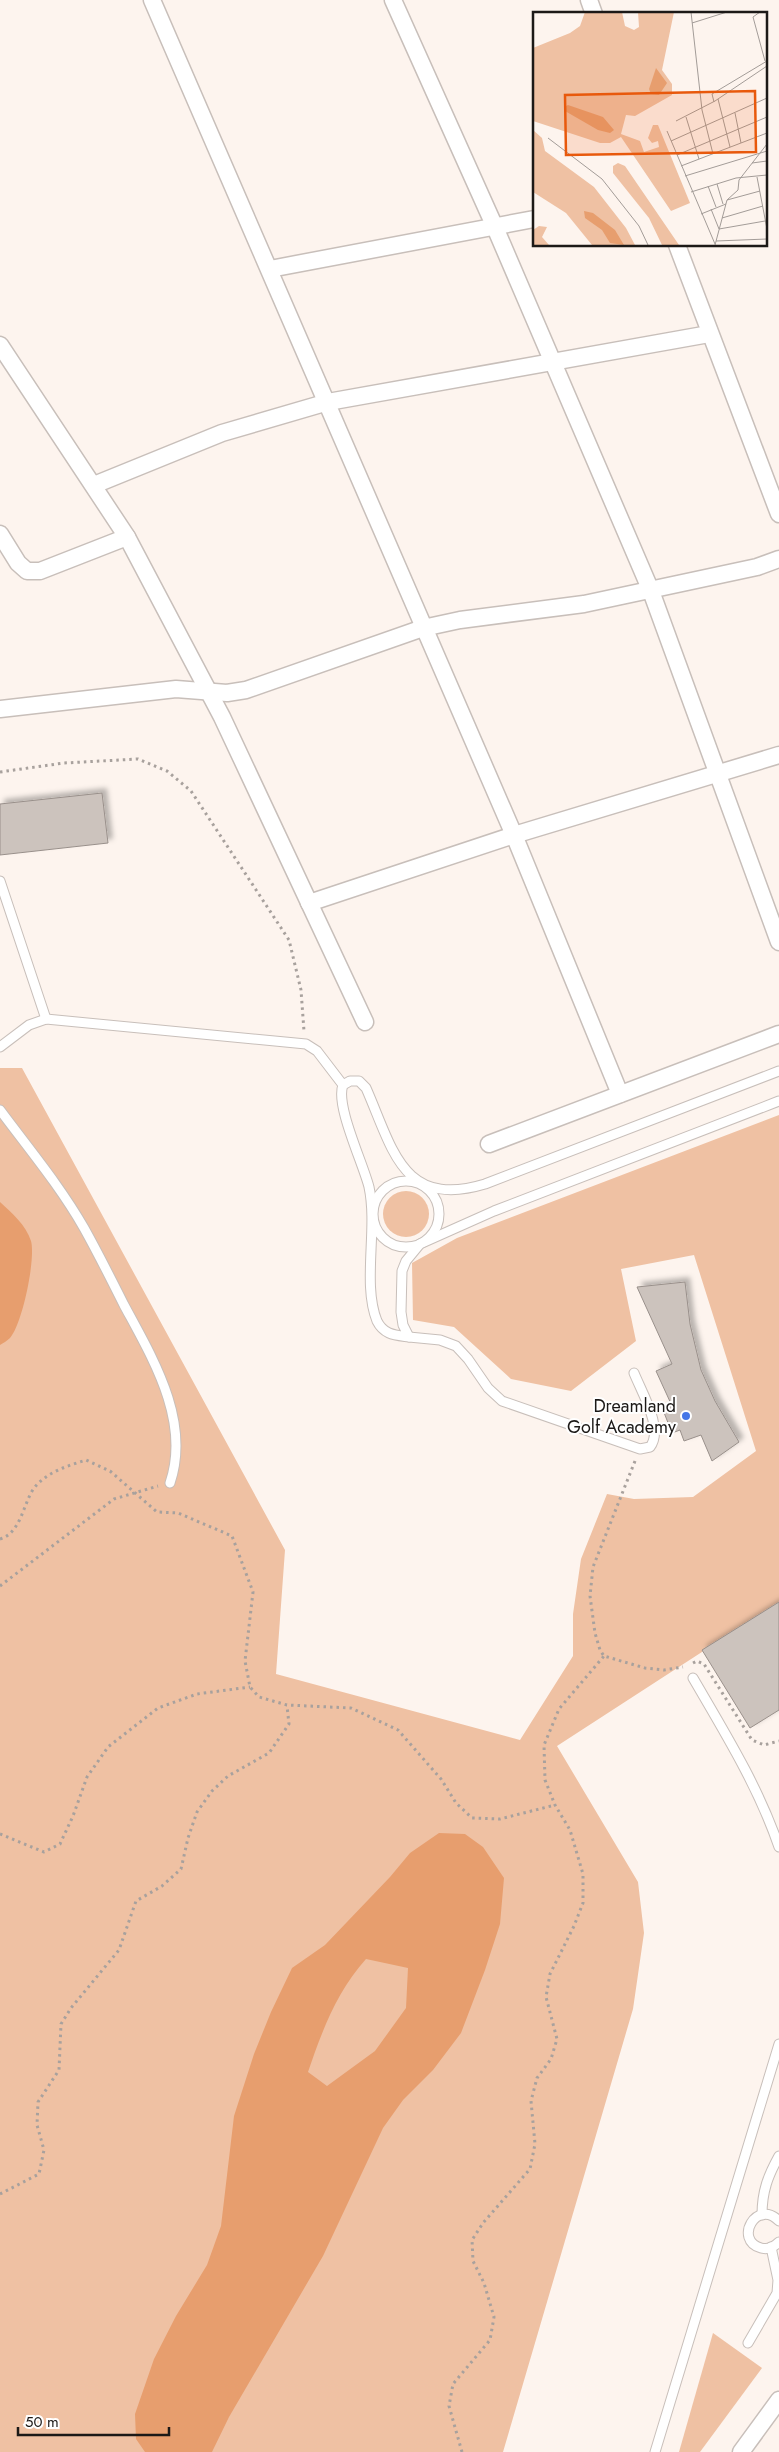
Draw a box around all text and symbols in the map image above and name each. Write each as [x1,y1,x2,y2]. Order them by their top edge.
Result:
inset map [533,12,766,246]
place label: Dreamland Golf Academy [567,1393,676,1440]
marker: Dreamland Golf Academy [680,1410,692,1422]
scale bar [18,2404,169,2436]
text: 50 m [25,2411,59,2433]

